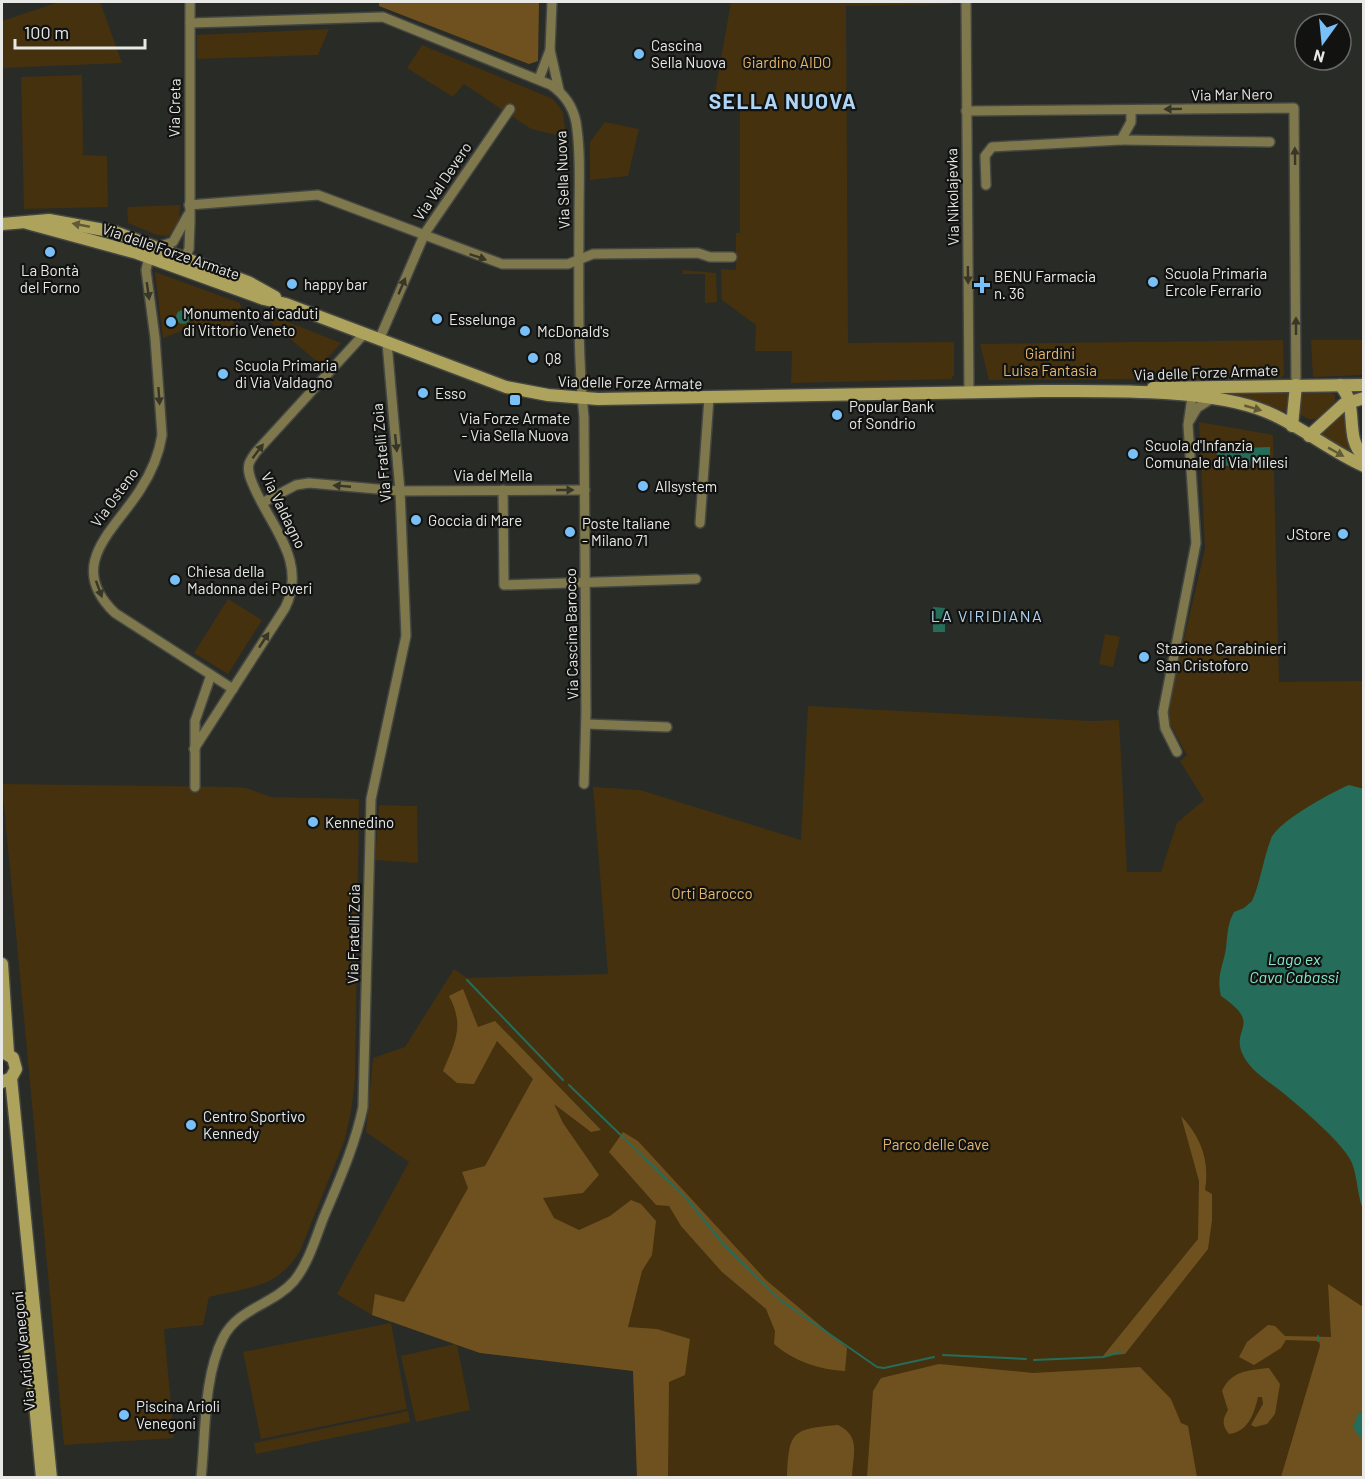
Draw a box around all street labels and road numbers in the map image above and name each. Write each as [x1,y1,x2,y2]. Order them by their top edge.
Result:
street label: Via Creta [164,78,184,138]
street label: Via Mar Nero [1191,84,1273,104]
street label: Via Sella Nuova [551,131,573,229]
street label: Via Val Devero [409,138,475,224]
street label: Via Nikolajevka [942,148,962,246]
street label: Via delle Forze Armate [100,219,242,283]
street label: Via delle Forze Armate [1133,360,1279,384]
street label: Via delle Forze Armate [558,372,702,392]
street label: Via Fratelli Zoia [368,403,394,503]
street label: Via Osteno [86,464,142,530]
street label: Via del Mella [453,466,533,484]
street label: Via Valdagno [258,469,310,551]
street label: Via Cascina Barocco [561,568,581,700]
street label: Via Fratelli Zoia [343,884,363,984]
street label: Via Arioli Venegoni [8,1290,38,1412]

